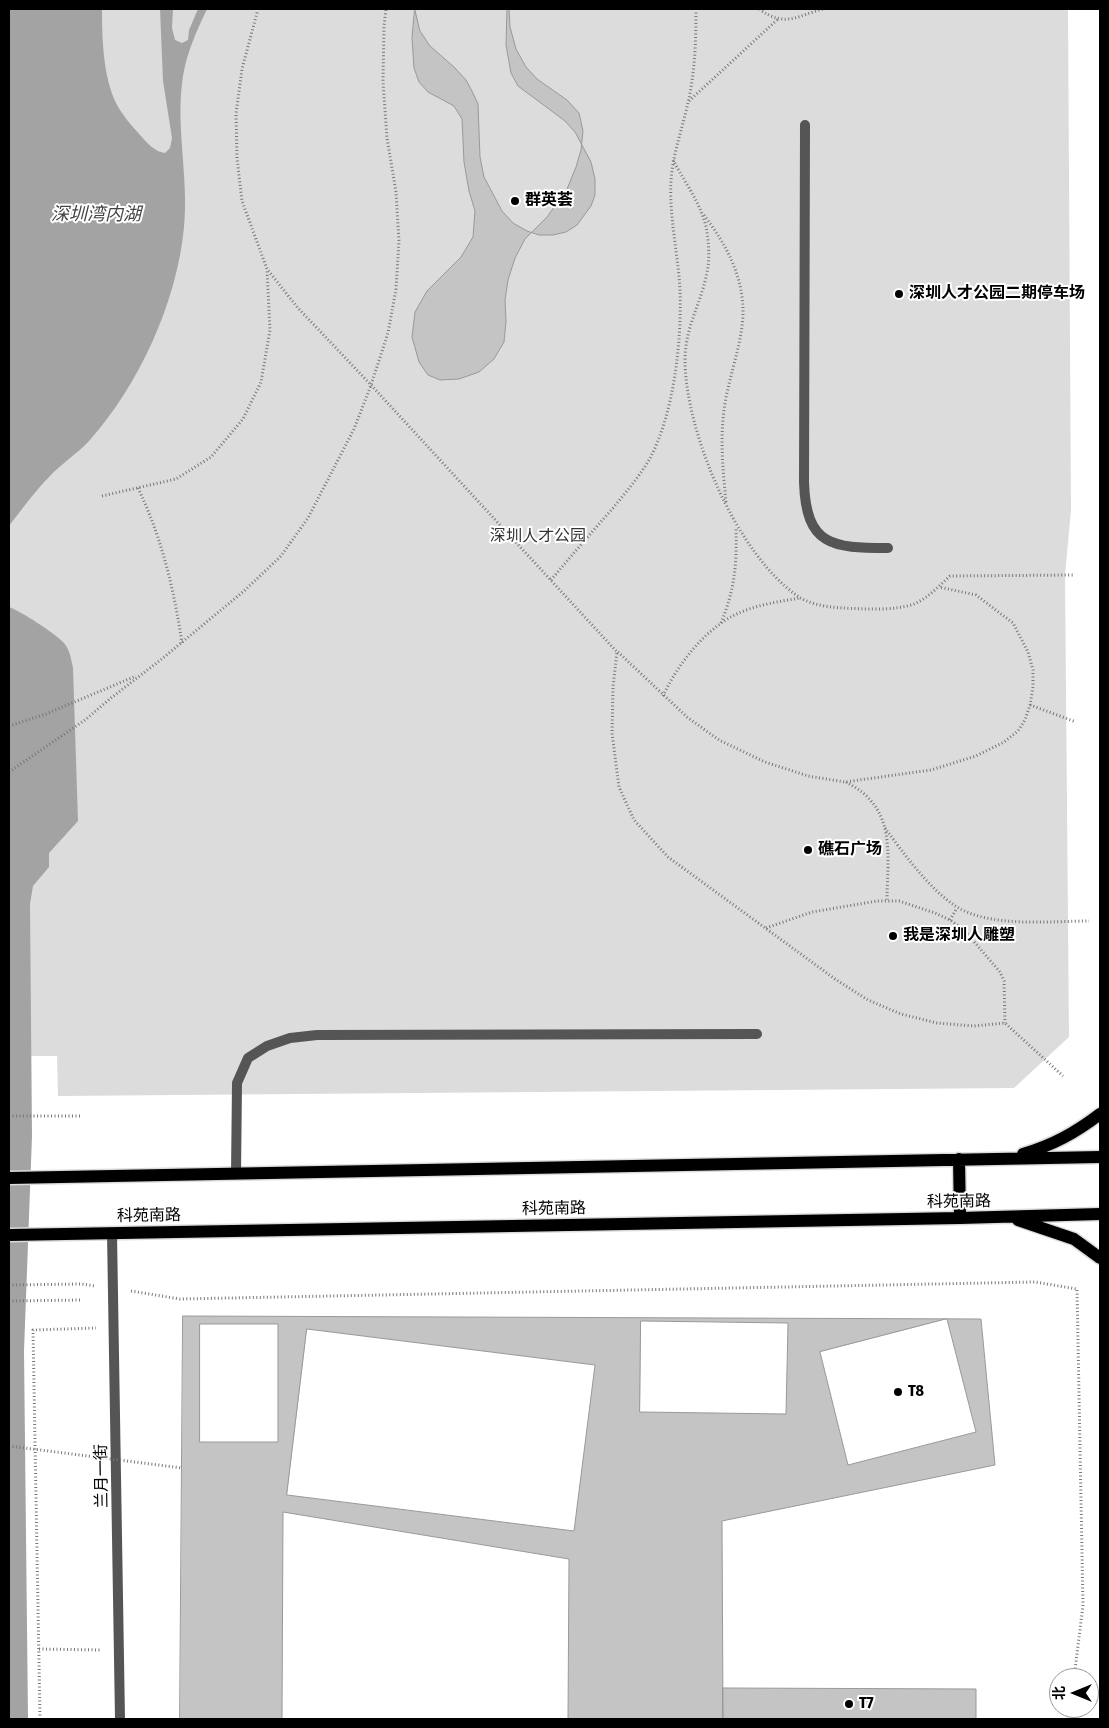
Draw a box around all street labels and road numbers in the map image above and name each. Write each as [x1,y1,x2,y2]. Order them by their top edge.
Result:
street label: 科苑南路 [927,1192,991,1212]
street label: 科苑南路 [522,1199,586,1219]
street label: 科苑南路 [117,1206,181,1226]
street label: 兰月一街 [92,1444,112,1508]

